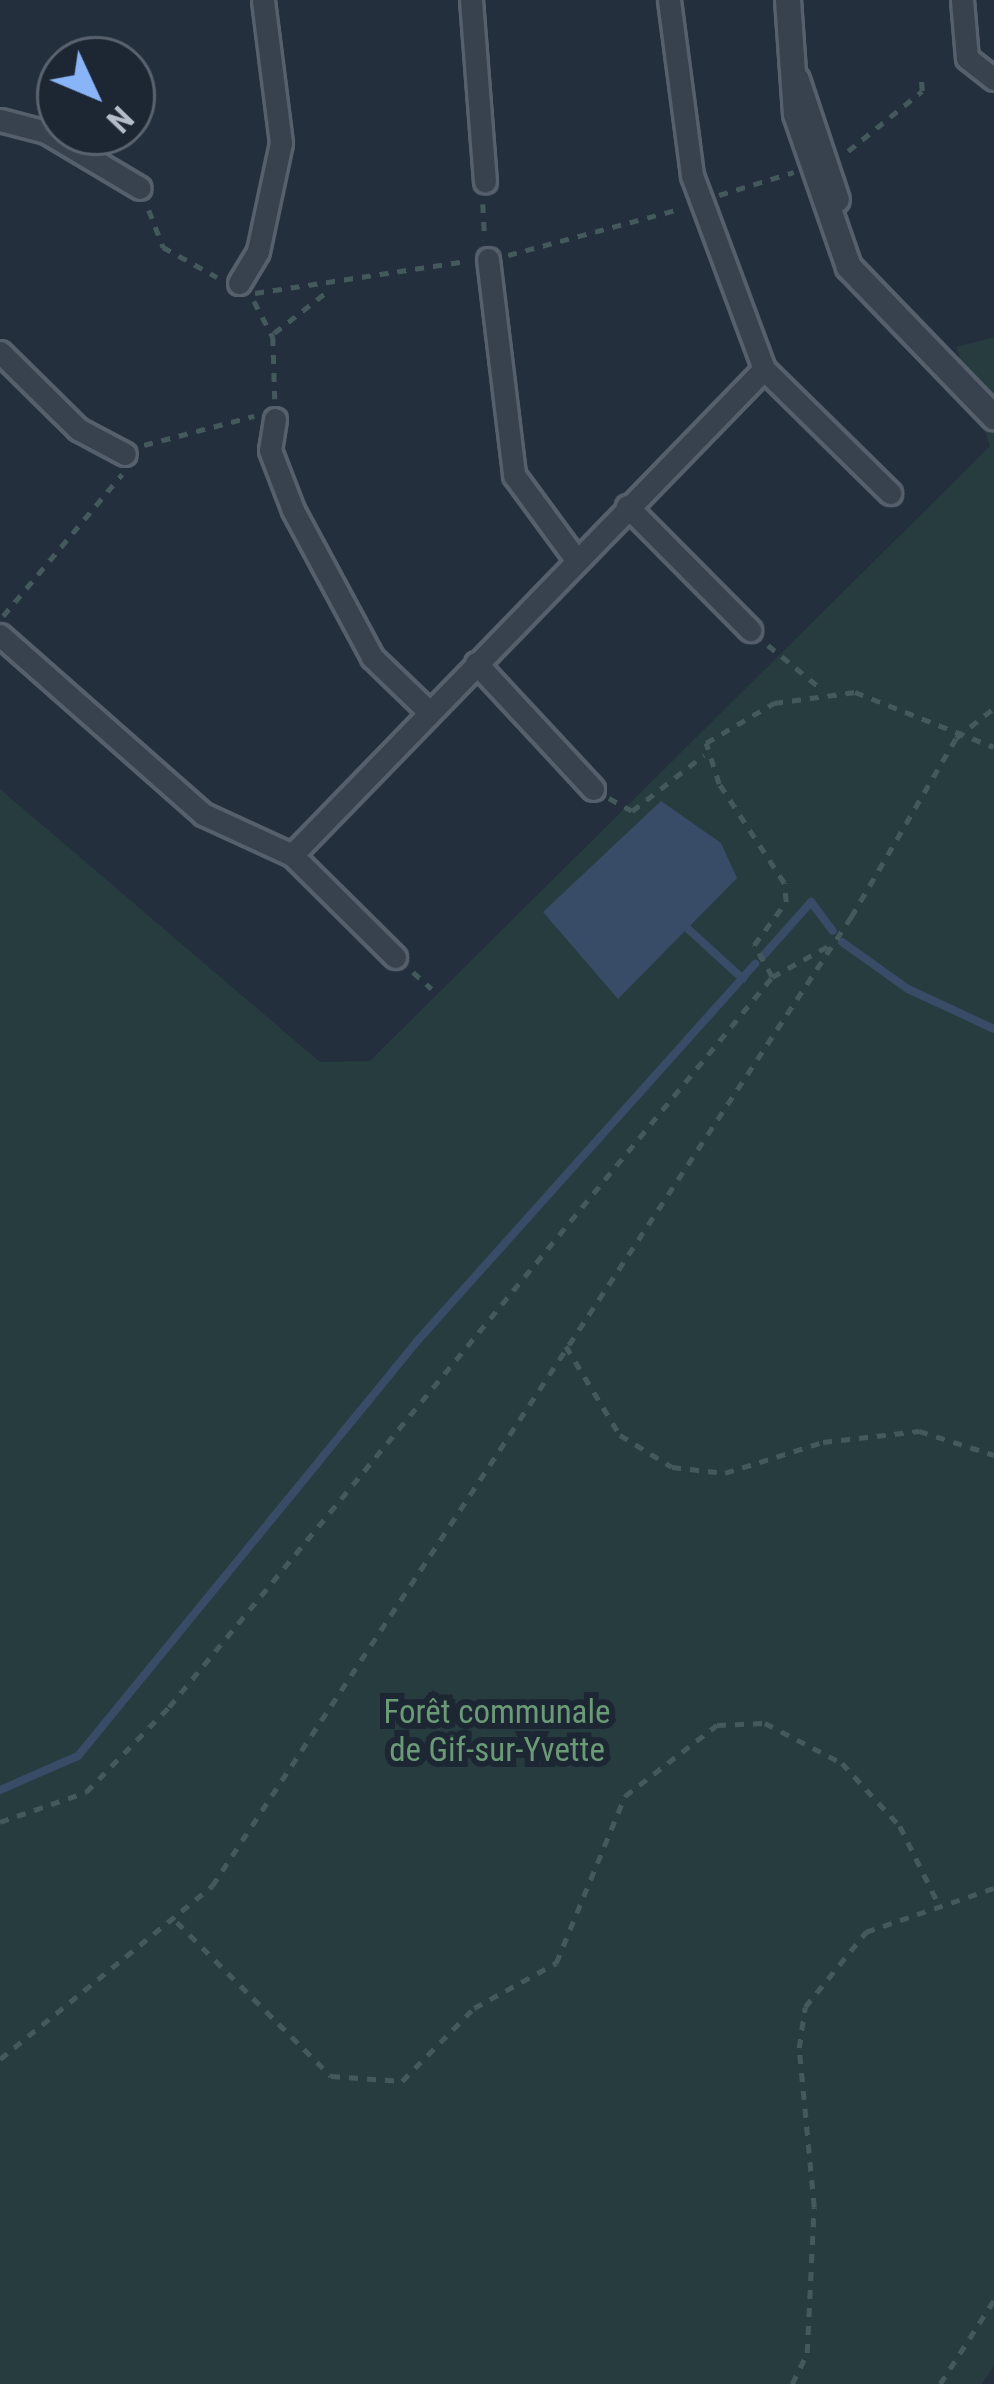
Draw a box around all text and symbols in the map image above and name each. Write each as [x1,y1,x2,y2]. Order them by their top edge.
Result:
north arrow [36,36,156,156]
text: N [99,98,141,140]
park label: Forêt communale de Gif-sur-Yvette [384,1692,610,1770]

